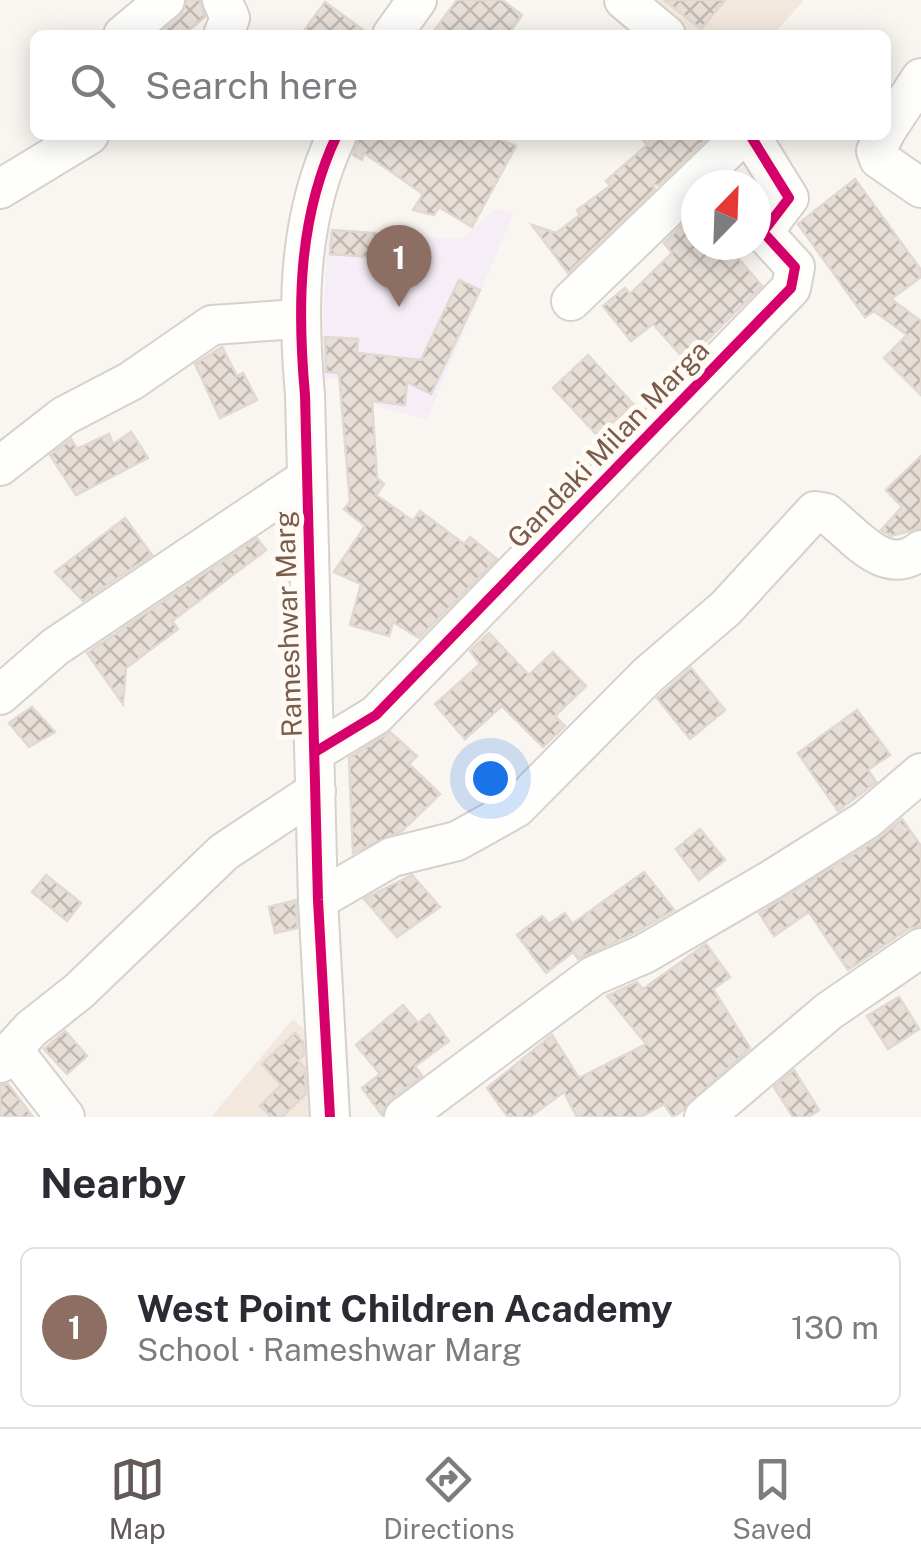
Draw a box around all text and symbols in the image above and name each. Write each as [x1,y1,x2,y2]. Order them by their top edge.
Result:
search box [30,30,891,140]
icon: search [65,58,120,113]
text: Search here [145,63,358,108]
north arrow [681,170,771,260]
pin: 1 [366,224,432,307]
street label: Gandaki Milan Marga [500,333,715,554]
street label: Rameshwar Marg [267,510,308,738]
your location [465,753,516,804]
text: Nearby [40,1158,186,1207]
text: West Point Children Academy [137,1286,673,1331]
text: 1 [68,1309,81,1346]
text: 130 m [791,1309,879,1346]
text: School · Rameshwar Marg [137,1331,522,1368]
tab: Map [109,1452,166,1545]
tab: Directions [383,1452,515,1545]
tab: Saved [732,1452,812,1545]

